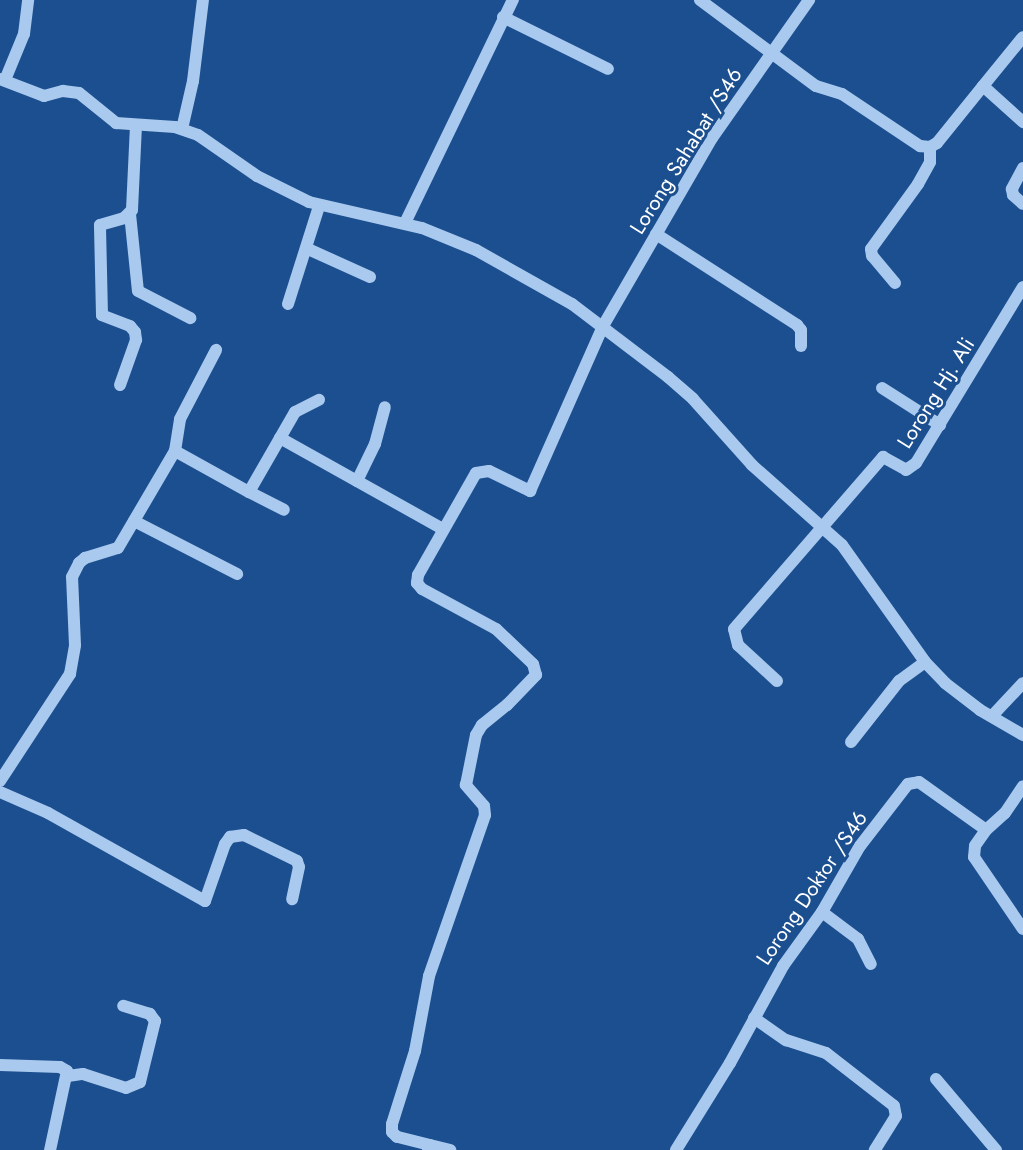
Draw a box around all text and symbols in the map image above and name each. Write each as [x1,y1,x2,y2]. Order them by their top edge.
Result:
street label: Lorong Sahabat /S46 [625,63,747,239]
street label: Lorong Hj. Ali [892,333,980,453]
street label: Lorong Doktor /S46 [751,806,873,970]

